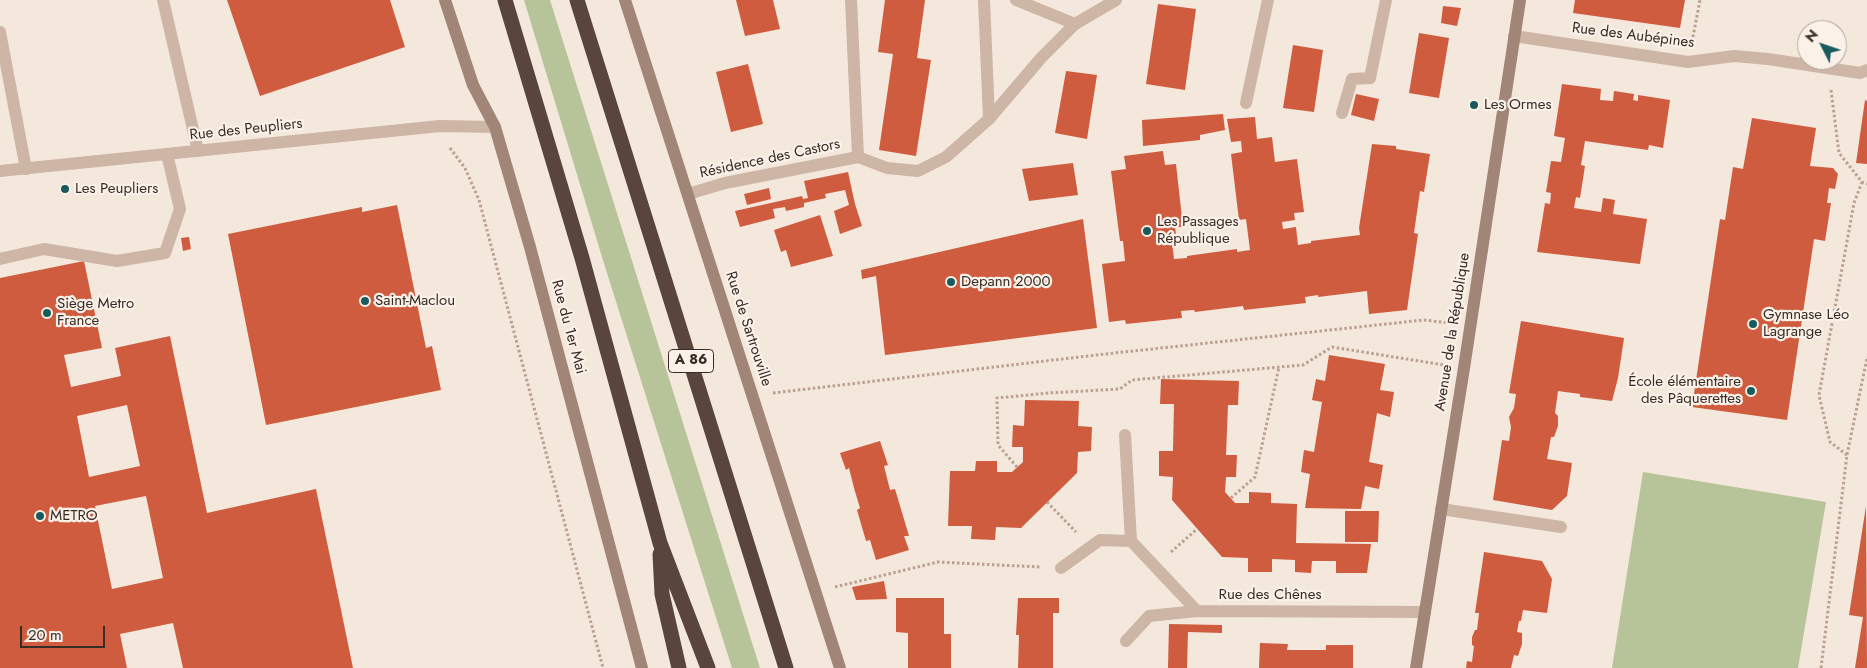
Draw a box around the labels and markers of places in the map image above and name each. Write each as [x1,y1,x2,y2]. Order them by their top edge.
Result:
place label: Les Ormes [1484,96,1551,114]
marker: Les Ormes [1468,99,1480,111]
place label: Les Peupliers [75,180,158,198]
marker: Les Peupliers [59,183,71,195]
place label: Les Passages République [1157,213,1239,248]
marker: Les Passages République [1141,225,1153,237]
place label: Depann 2000 [961,273,1050,291]
marker: Depann 2000 [945,276,957,288]
place label: Saint-Maclou [375,292,455,310]
place label: Siège Metro France [57,295,134,330]
marker: Saint-Maclou [359,295,371,307]
place label: Gymnase Léo Lagrange [1763,306,1849,341]
marker: Siège Metro France [41,307,53,319]
marker: Gymnase Léo Lagrange [1747,318,1759,330]
place label: École élémentaire des Pâquerettes [1628,373,1741,408]
marker: École élémentaire des Pâquerettes [1745,385,1757,397]
place label: METRO [50,507,98,525]
marker: METRO [34,510,46,522]

